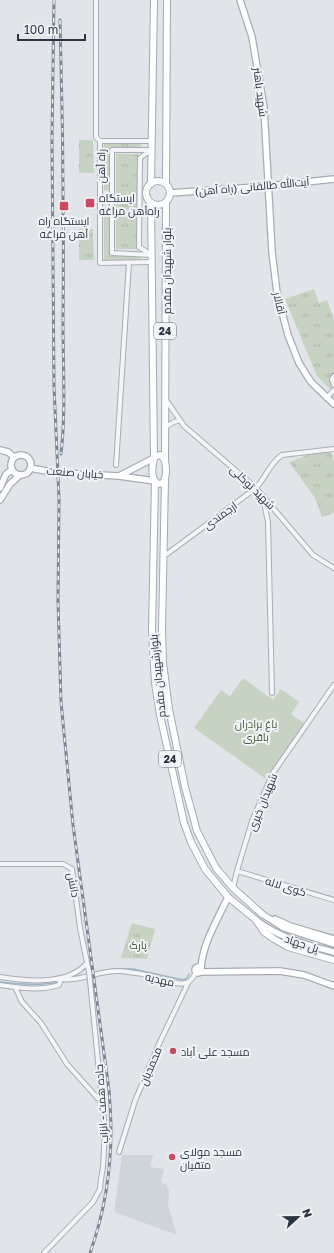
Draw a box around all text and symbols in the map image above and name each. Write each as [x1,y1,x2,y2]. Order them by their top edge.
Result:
scale bar [18,16,85,42]
text: 100 m [24,22,58,37]
street label: شهید باهنر [250,66,270,118]
street label: راه آهن [94,149,108,183]
street label: (راه آهن) آیت‌الله طالقانی [194,174,310,198]
place label: ایستگاه راه‌آهن مراغه [99,191,160,218]
marker: ایستگاه راه‌آهن مراغه [84,197,96,209]
marker: ایستگاه راه آهن مراغه [58,200,70,212]
place label: ایستگاه راه آهن مراغه [38,214,90,241]
street label: بلوار شهیدان مقدم [160,228,175,314]
street label: آقالار [270,289,289,316]
road number: 24 [154,323,176,339]
street label: شهید توکلی [227,462,278,512]
street label: خیابان صنعت [46,464,104,481]
street label: ارجمندی [201,498,240,532]
street label: بلوارشهیدان مقدم [146,633,170,718]
park label: باغ برادران باقری [235,717,277,744]
road number: 24 [159,751,181,767]
street label: شهیدان خیری [245,771,280,833]
street label: دانش [64,872,83,899]
street label: کوی لاله [264,874,308,899]
street label: پل جهاد [283,931,321,956]
park label: پارک [129,938,147,952]
street label: مهدیه [144,969,176,990]
street label: محمدیان [136,1045,165,1088]
place label: مسجد علی آباد [181,1045,250,1059]
marker: مسجد علی آباد [168,1046,178,1056]
street label: جاده همت - انزاب [92,1064,111,1144]
place label: مسجد مولای متقیان [180,1145,242,1172]
marker: مسجد مولای متقیان [167,1152,177,1162]
north arrow [278,1197,318,1237]
text: N [300,1207,315,1219]

